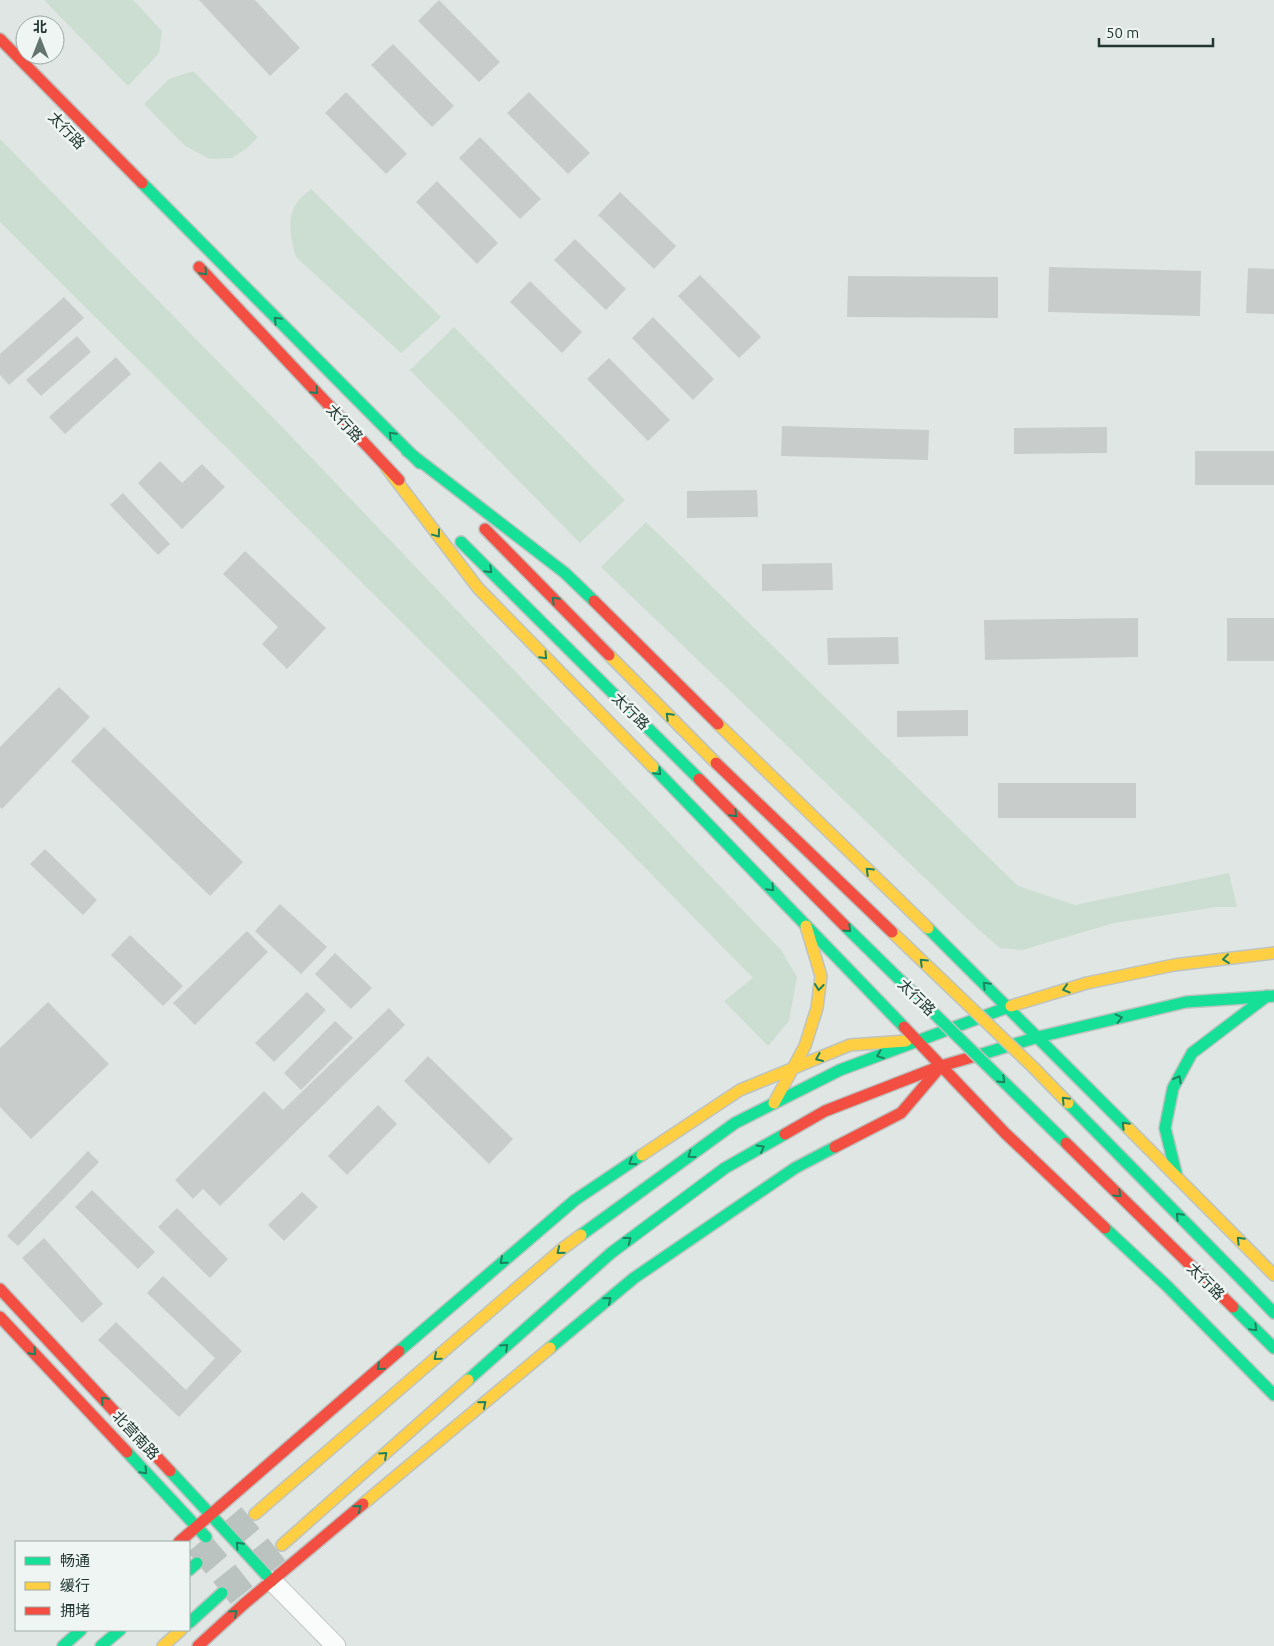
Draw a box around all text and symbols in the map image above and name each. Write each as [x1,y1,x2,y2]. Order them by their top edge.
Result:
north arrow [15,15,65,65]
scale bar [1099,15,1213,47]
text: 北 [33,19,47,35]
text: 50 m [1106,24,1139,41]
street label: 太行路 [45,108,89,152]
one-way arrow [198,266,207,275]
one-way arrow [274,316,283,325]
one-way arrow [309,385,318,394]
street label: 太行路 [323,401,367,445]
one-way arrow [388,432,397,441]
one-way arrow [431,528,440,538]
one-way arrow [484,564,493,573]
one-way arrow [552,597,561,606]
one-way arrow [539,650,548,659]
street label: 太行路 [609,689,653,733]
one-way arrow [666,713,675,722]
one-way arrow [652,766,661,775]
one-way arrow [728,809,737,818]
one-way arrow [866,868,875,877]
one-way arrow [765,883,774,892]
one-way arrow [843,923,852,932]
one-way arrow [1221,953,1229,964]
one-way arrow [920,959,929,968]
street label: 太行路 [895,975,939,1019]
one-way arrow [982,982,991,991]
one-way arrow [814,983,825,991]
one-way arrow [1063,983,1071,993]
one-way arrow [1115,1013,1124,1024]
one-way arrow [876,1049,885,1059]
one-way arrow [815,1051,824,1062]
one-way arrow [996,1074,1005,1083]
one-way arrow [1171,1075,1181,1084]
one-way arrow [1062,1097,1071,1106]
one-way arrow [1122,1122,1131,1131]
one-way arrow [756,1144,765,1154]
one-way arrow [687,1149,697,1158]
one-way arrow [628,1156,637,1165]
one-way arrow [1112,1188,1121,1197]
one-way arrow [1176,1213,1185,1222]
one-way arrow [1236,1237,1245,1246]
one-way arrow [622,1238,631,1246]
one-way arrow [557,1246,566,1254]
one-way arrow [500,1255,509,1264]
street label: 太行路 [1184,1259,1228,1303]
one-way arrow [602,1297,611,1306]
one-way arrow [1248,1322,1257,1331]
one-way arrow [500,1344,509,1353]
one-way arrow [27,1347,36,1356]
one-way arrow [433,1352,442,1361]
one-way arrow [377,1361,386,1370]
one-way arrow [101,1397,110,1406]
one-way arrow [477,1402,486,1410]
street label: 北营南路 [109,1407,163,1463]
one-way arrow [378,1451,387,1460]
one-way arrow [138,1465,147,1474]
one-way arrow [353,1505,362,1514]
legend [15,1541,190,1631]
one-way arrow [236,1542,245,1551]
text: 畅通 [60,1552,90,1569]
text: 缓行 [60,1577,90,1594]
text: 拥堵 [60,1602,90,1619]
one-way arrow [228,1610,237,1619]

